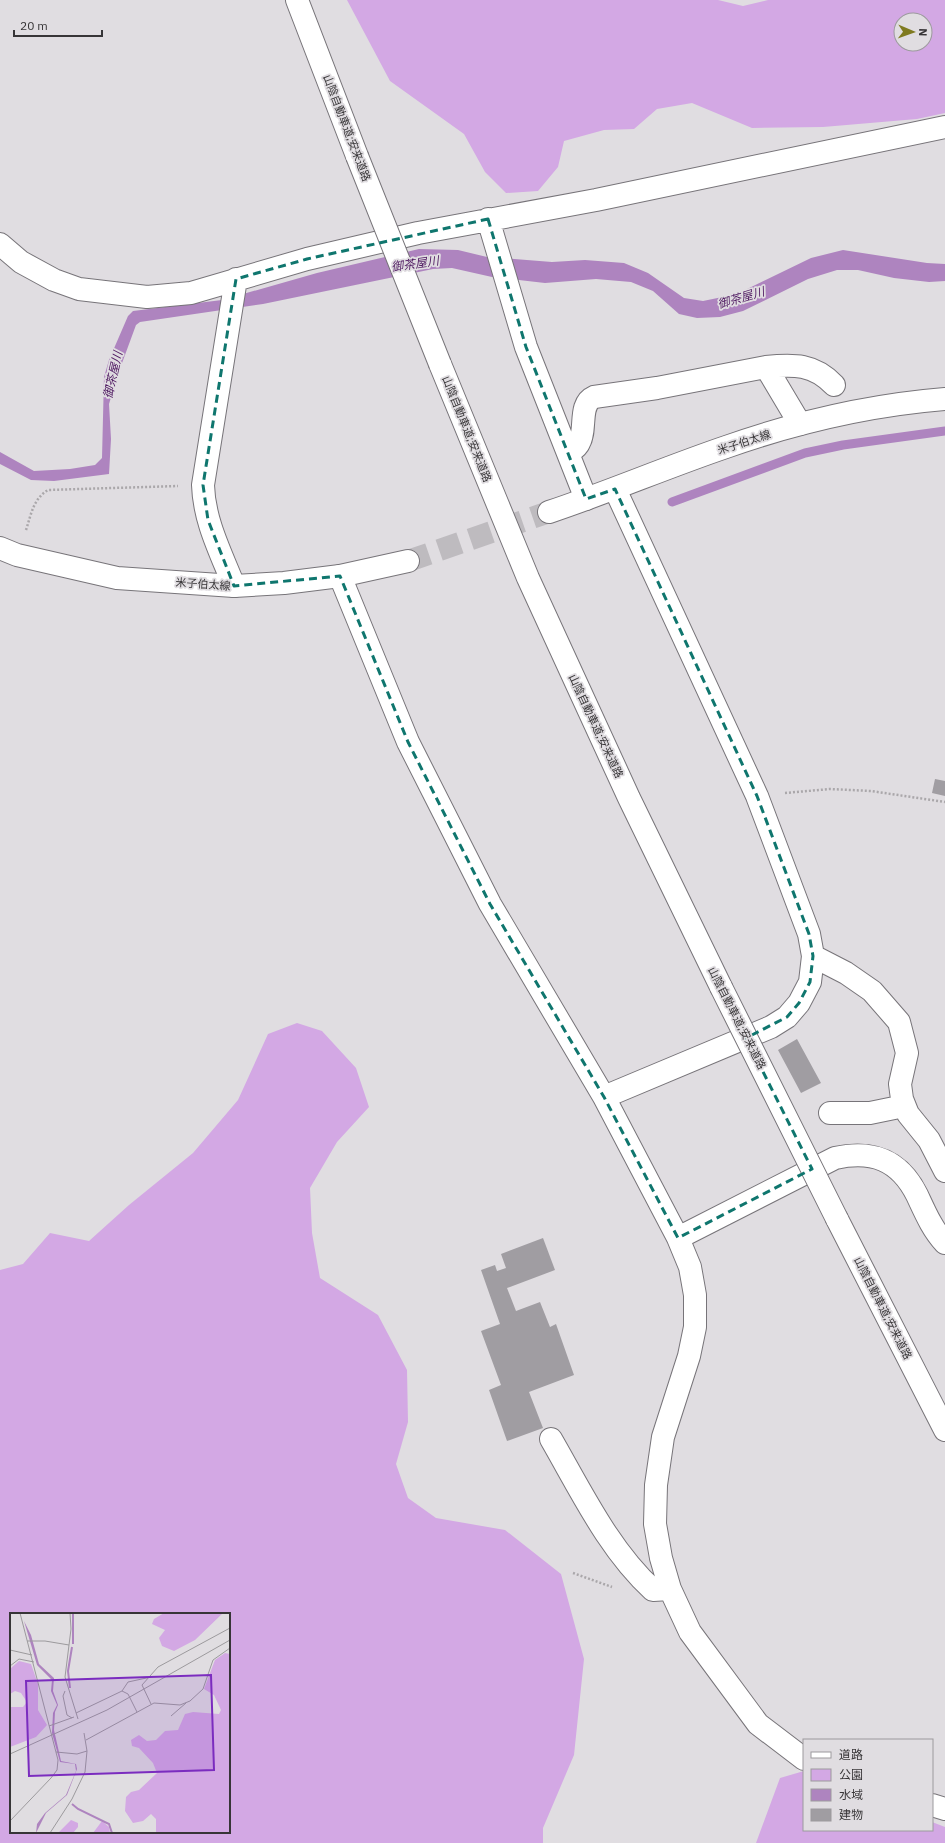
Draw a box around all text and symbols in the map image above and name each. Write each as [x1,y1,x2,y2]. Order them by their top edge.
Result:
scale bar [14,12,102,38]
north arrow [893,12,933,52]
text: 20 m [20,18,48,33]
text: N [916,28,930,37]
street label: 山陰自動車道;安来道路 [320,73,374,183]
water label: 御茶屋川 [390,252,442,274]
water label: 御茶屋川 [716,283,768,311]
water label: 御茶屋川 [100,348,126,400]
street label: 山陰自動車道;安来道路 [439,374,495,484]
street label: 米子伯太線 [716,427,772,457]
street label: 米子伯太線 [175,575,231,593]
street label: 山陰自動車道;安来道路 [566,672,626,780]
street label: 山陰自動車道;安来道路 [705,964,769,1072]
street label: 山陰自動車道;安来道路 [851,1254,915,1362]
inset map [10,1613,230,1833]
legend [803,1739,933,1831]
text: 道路 [839,1747,863,1762]
text: 公園 [839,1767,863,1782]
text: 水域 [839,1787,863,1802]
text: 建物 [839,1807,863,1822]

